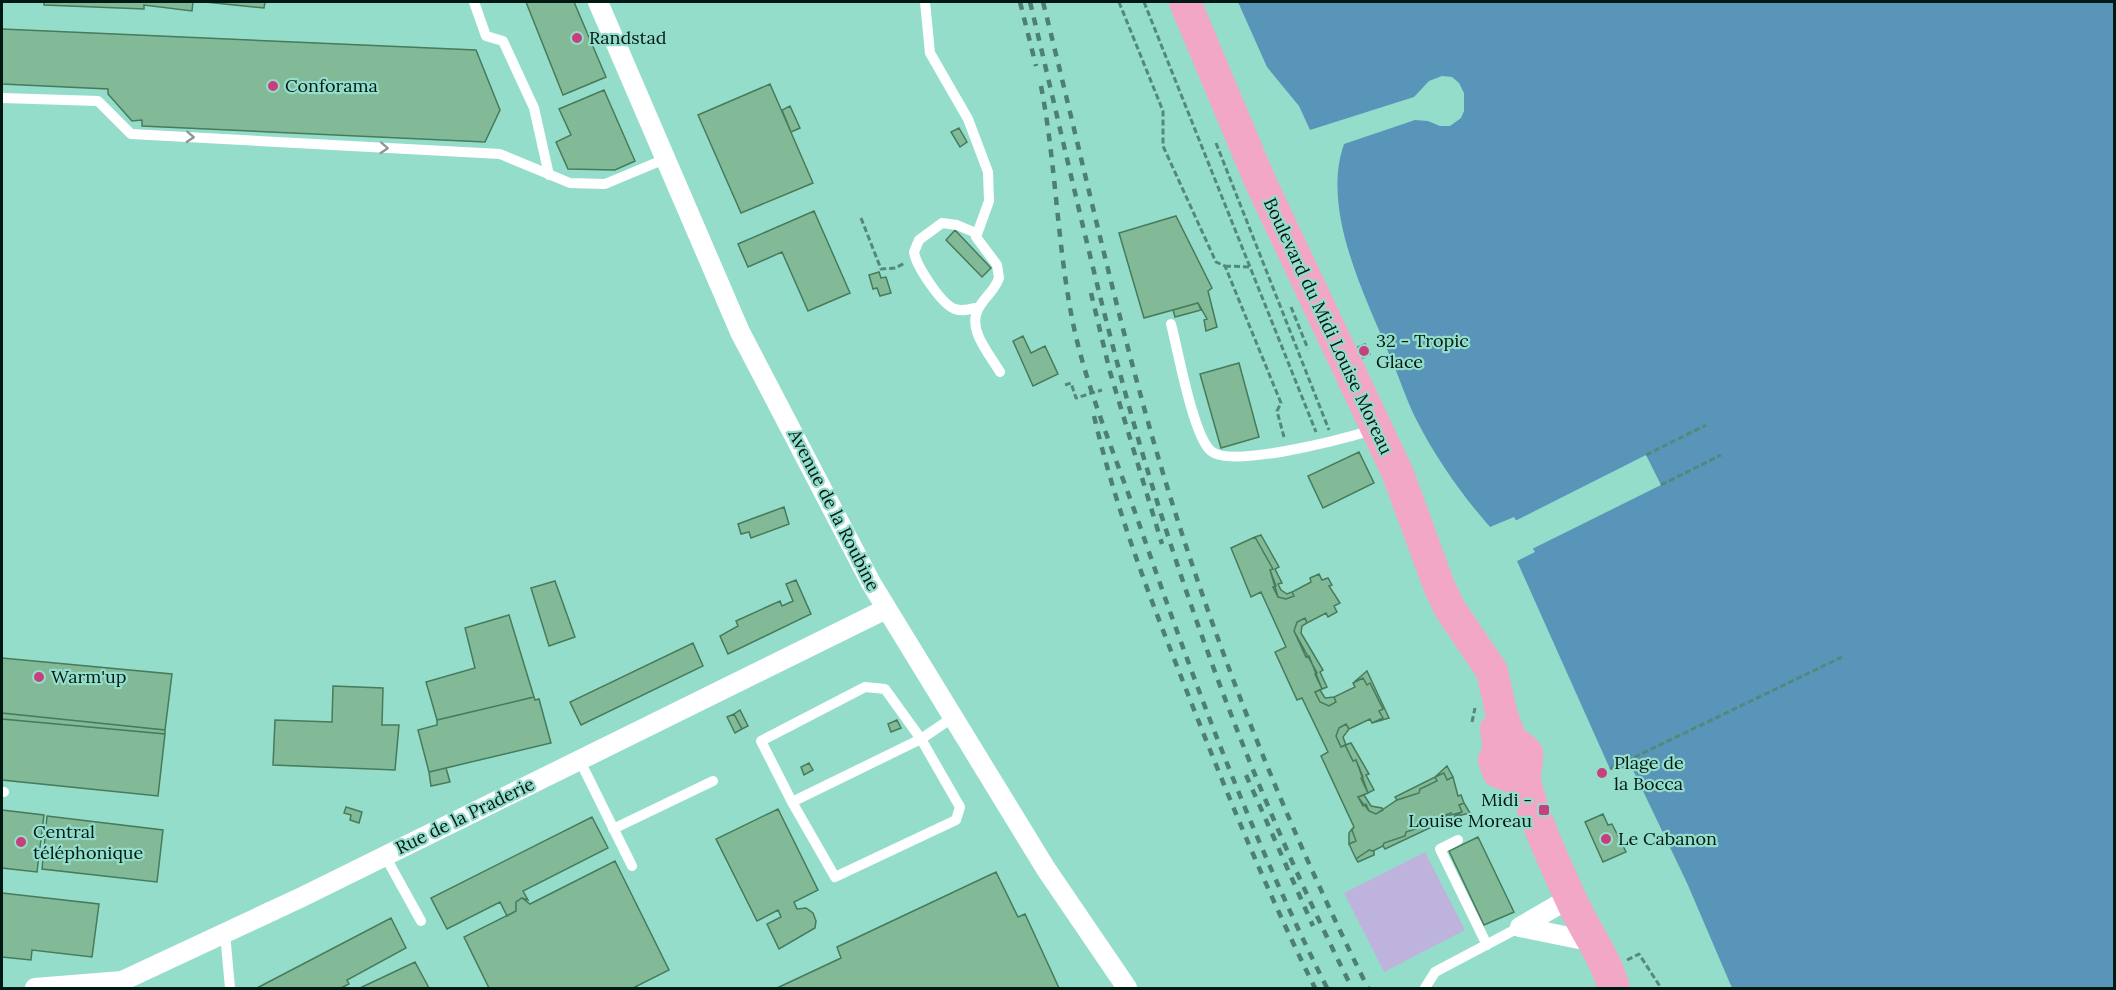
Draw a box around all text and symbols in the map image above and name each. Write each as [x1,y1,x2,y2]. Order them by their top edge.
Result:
place label: Randstad [589,26,667,49]
marker: Randstad [570,31,584,45]
place label: Conforama [285,74,378,97]
marker: Conforama [266,79,280,93]
one-way arrow [185,131,194,144]
one-way arrow [380,142,389,155]
street label: Boulevard du Midi Louise Moreau [1259,194,1398,458]
place label: 32 - Tropic Glace [1376,329,1469,373]
marker: 32 - Tropic Glace [1357,344,1371,358]
street label: Avenue de la Roubine [783,424,885,595]
place label: Warm'up [51,665,126,688]
marker: Warm'up [32,670,46,684]
place label: Plage de la Bocca [1614,751,1684,795]
marker: Plage de la Bocca [1595,766,1609,780]
street label: Rue de la Praderie [392,772,538,859]
place label: Midi - Louise Moreau [1408,788,1532,832]
marker: Midi - Louise Moreau [1537,803,1551,817]
place label: Central téléphonique [33,820,144,864]
place label: Le Cabanon [1618,827,1717,850]
marker: Le Cabanon [1599,832,1613,846]
marker: Central téléphonique [14,835,28,849]

